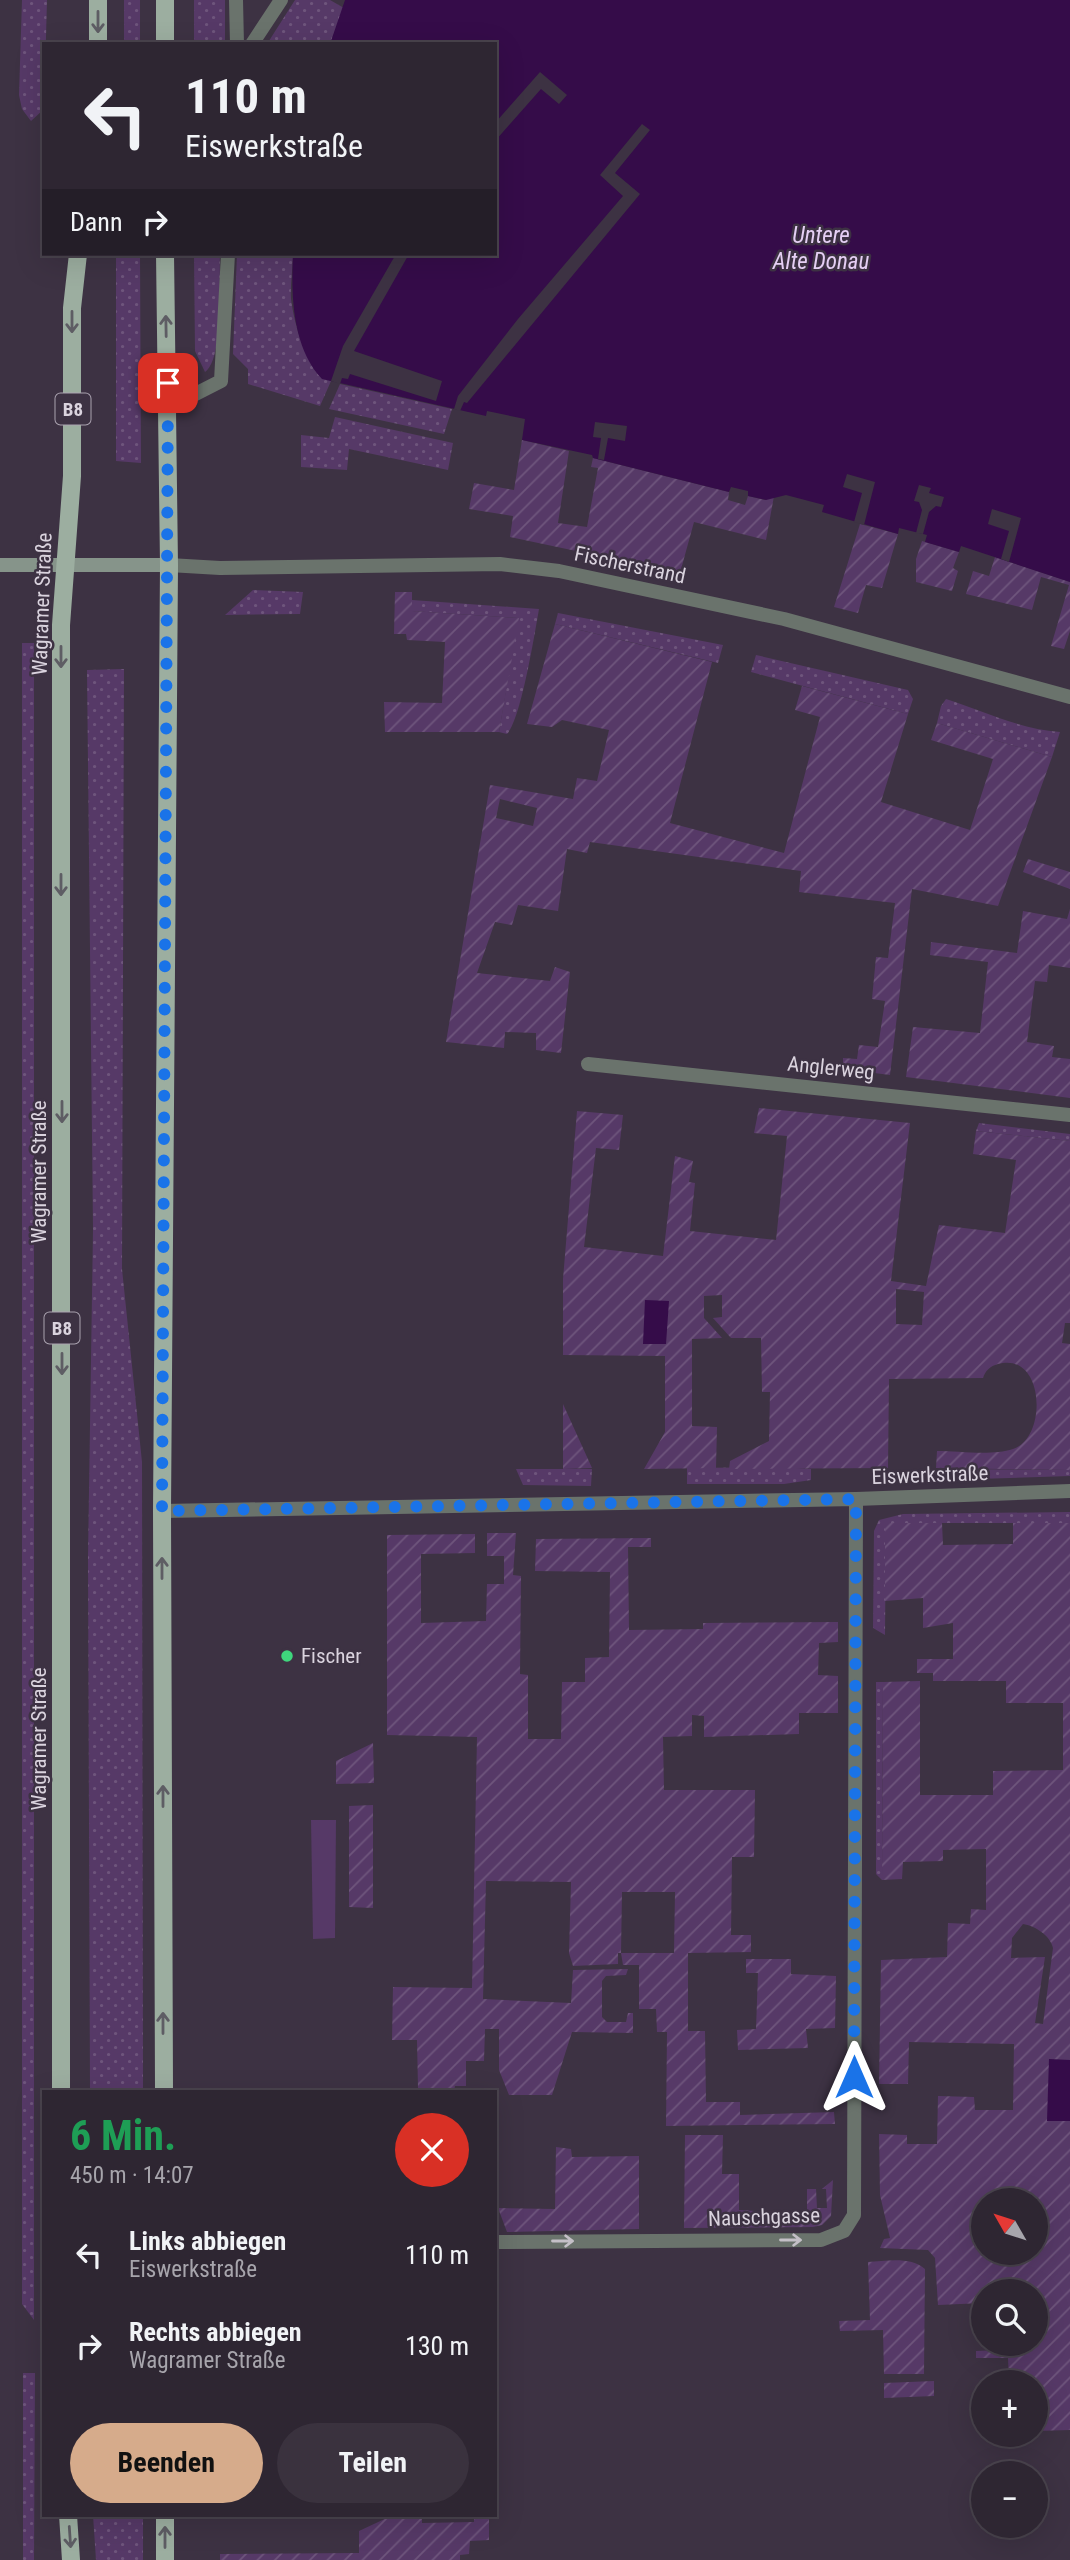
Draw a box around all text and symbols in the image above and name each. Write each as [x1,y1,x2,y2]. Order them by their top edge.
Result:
one-way arrow [91,10,105,33]
text: 110 m [185,68,307,125]
icon: left [70,70,161,161]
text: Eiswerkstraße [185,127,363,165]
icon: right [136,203,174,241]
text: Dann [70,207,122,237]
water label: Untere Alte Donau [772,222,869,275]
one-way arrow [65,310,79,333]
one-way arrow [160,314,173,337]
pin [138,353,198,413]
icon: arrive [149,364,187,402]
road number: B8 [56,394,90,424]
street label: Wagramer Straße [28,532,56,676]
street label: Fischerstrand [572,542,688,588]
one-way arrow [54,645,68,668]
one-way arrow [54,873,68,896]
street label: Anglerweg [786,1051,876,1085]
street label: Wagramer Straße [27,1100,51,1243]
one-way arrow [55,1100,69,1123]
road number: B8 [44,1312,80,1344]
one-way arrow [55,1352,69,1375]
street label: Eiswerkstraße [871,1461,989,1489]
one-way arrow [155,1557,169,1580]
place label: Fischer [301,1644,362,1668]
marker: Fischer [279,1648,295,1664]
street label: Wagramer Straße [27,1667,51,1810]
one-way arrow [156,1784,170,1807]
one-way arrow [156,2012,170,2035]
position arrow [817,2040,891,2114]
text: 6 Min. [70,2111,176,2160]
button: close [395,2113,469,2187]
text: 450 m · 14:07 [70,2162,194,2189]
north arrow [971,2188,1048,2264]
map controls [971,2188,1048,2538]
street label: Nauschgasse [708,2203,821,2231]
text: Links abbiegen [129,2226,286,2256]
one-way arrow [779,2233,802,2247]
one-way arrow [552,2235,575,2248]
icon: left [70,2236,108,2274]
text: 110 m [405,2240,469,2270]
text: Eiswerkstraße [129,2256,257,2283]
button: search [971,2279,1048,2356]
text: Rechts abbiegen [129,2317,302,2347]
icon: right [70,2327,108,2365]
text: 130 m [405,2331,469,2361]
text: Wagramer Straße [129,2347,286,2374]
button: + [971,2370,1048,2447]
button: Beenden [70,2423,263,2503]
button: Teilen [277,2423,469,2503]
button: − [971,2461,1048,2538]
one-way arrow [63,2526,76,2549]
one-way arrow [158,2526,172,2549]

